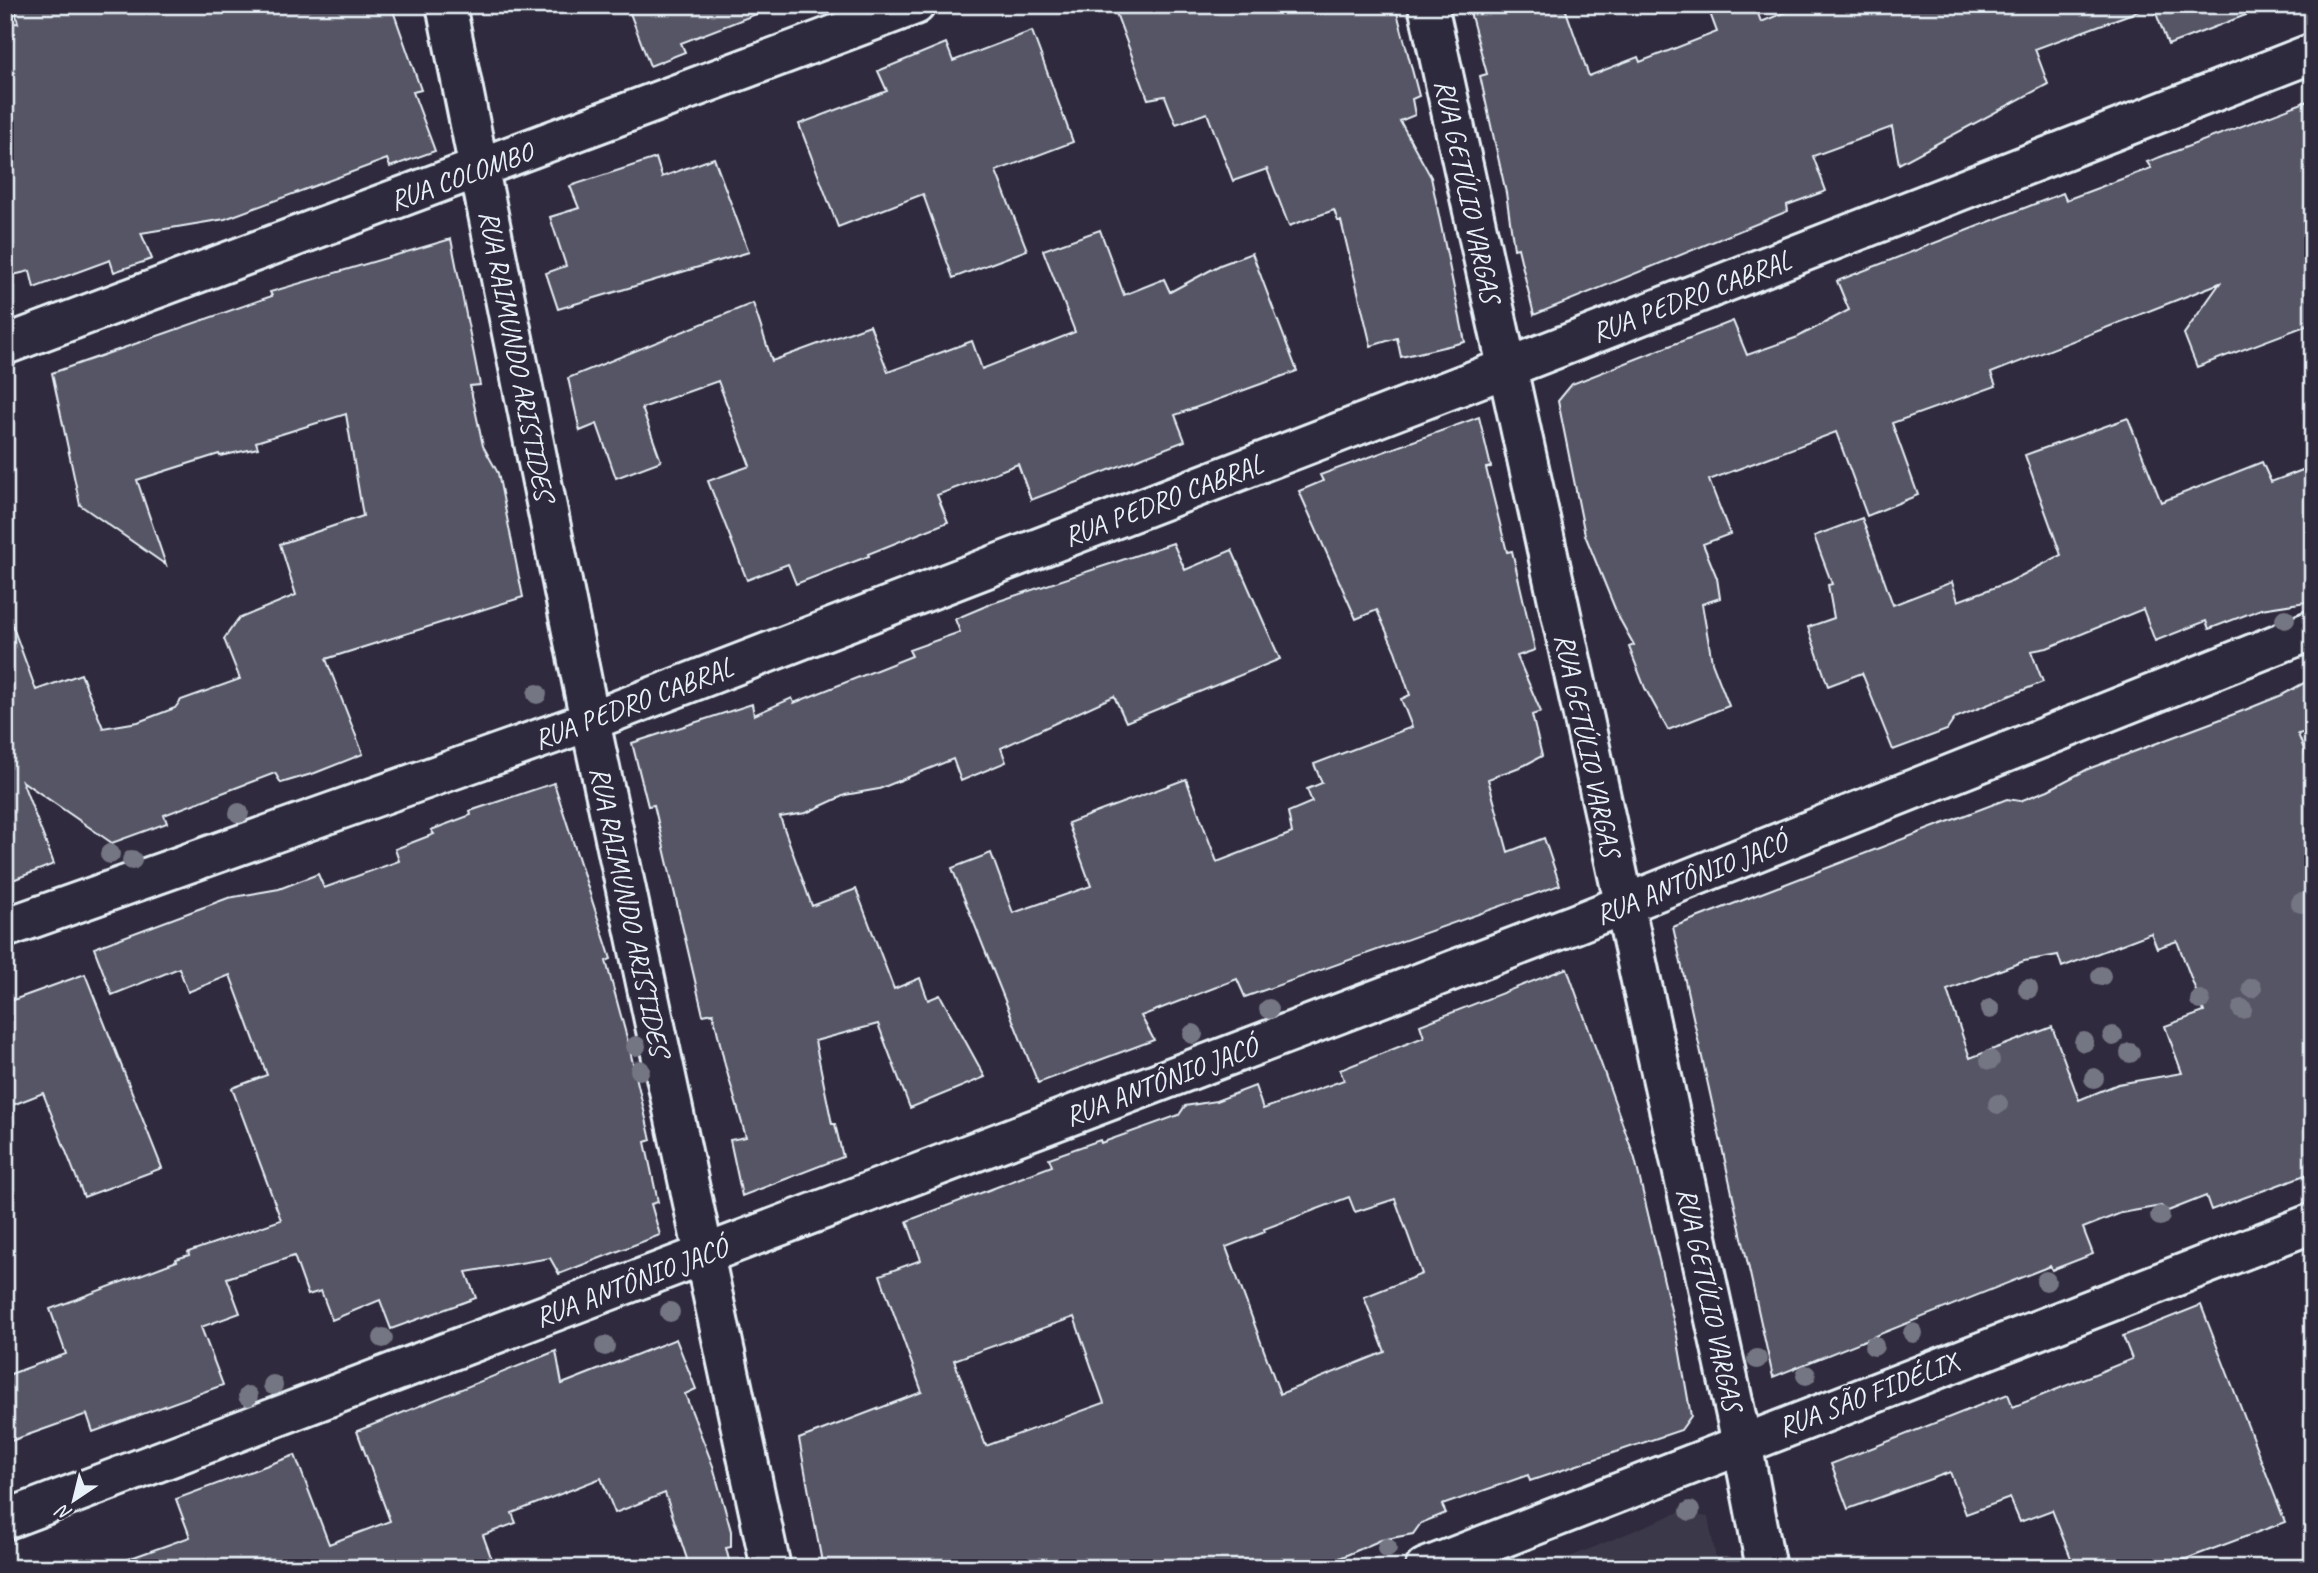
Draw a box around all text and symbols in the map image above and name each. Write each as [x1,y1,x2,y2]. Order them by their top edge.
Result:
street label: RUA GETÚLIO VARGAS [1427,76,1509,309]
street label: RUA COLOMBO [385,133,540,218]
street label: RUA RAIMUNDO ARISTIDES [472,207,563,508]
street label: RUA PEDRO CABRAL [1586,242,1796,350]
street label: RUA PEDRO CABRAL [1058,446,1268,554]
street label: RUA GETÚLIO VARGAS [1547,630,1629,863]
street label: RUA PEDRO CABRAL [528,649,738,757]
street label: RUA RAIMUNDO ARISTIDES [582,763,679,1064]
street label: RUA ANTÔNIO JACÓ [1590,823,1795,932]
street label: RUA ANTÔNIO JACÓ [1060,1027,1265,1134]
street label: RUA GETÚLIO VARGAS [1669,1184,1751,1417]
street label: RUA ANTÔNIO JACÓ [530,1228,735,1335]
street label: RUA SÃO FIDÉLIX [1773,1343,1965,1444]
north arrow [38,1464,108,1534]
text: N [50,1498,77,1526]

